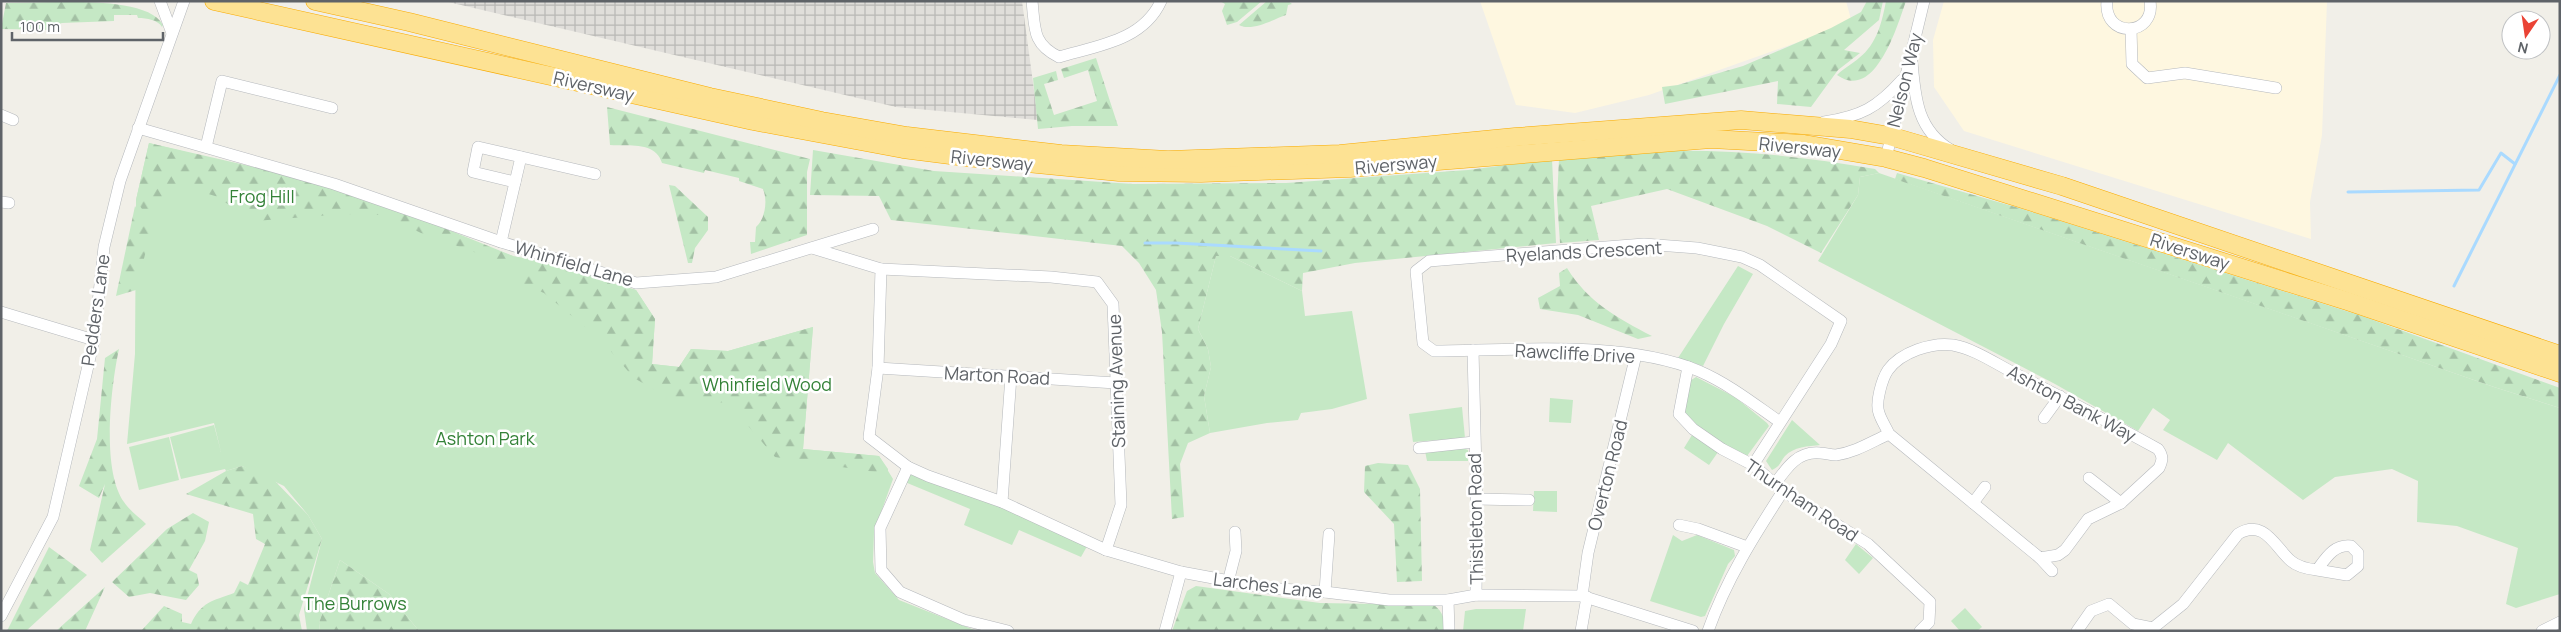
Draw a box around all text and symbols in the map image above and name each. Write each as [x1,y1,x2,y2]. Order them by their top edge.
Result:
scale bar [12,10,164,42]
north arrow [2501,10,2551,60]
text: 100 m [20,16,60,37]
street label: Nelson Way [1881,30,1927,130]
text: N [2516,38,2530,59]
street label: Riversway [551,65,637,107]
street label: Riversway [1758,131,1843,163]
street label: Riversway [950,144,1035,176]
street label: Riversway [1354,148,1439,180]
park label: Frog Hill [229,184,295,208]
street label: Riversway [2147,227,2233,275]
street label: Whinfield Lane [512,235,636,291]
street label: Ryelands Crescent [1505,235,1663,267]
street label: Pedders Lane [75,253,115,367]
street label: Staining Avenue [1102,314,1130,448]
street label: Rawcliffe Drive [1514,338,1636,368]
street label: Ashton Bank Way [2003,359,2141,447]
street label: Marton Road [943,360,1051,390]
park label: Whinfield Wood [702,372,832,396]
street label: Overton Road [1582,417,1632,533]
park label: Ashton Park [435,426,536,450]
street label: Thistleton Road [1462,453,1488,585]
street label: Thurnham Road [1741,453,1863,547]
street label: Larches Lane [1212,566,1324,604]
park label: The Burrows [303,591,407,615]

